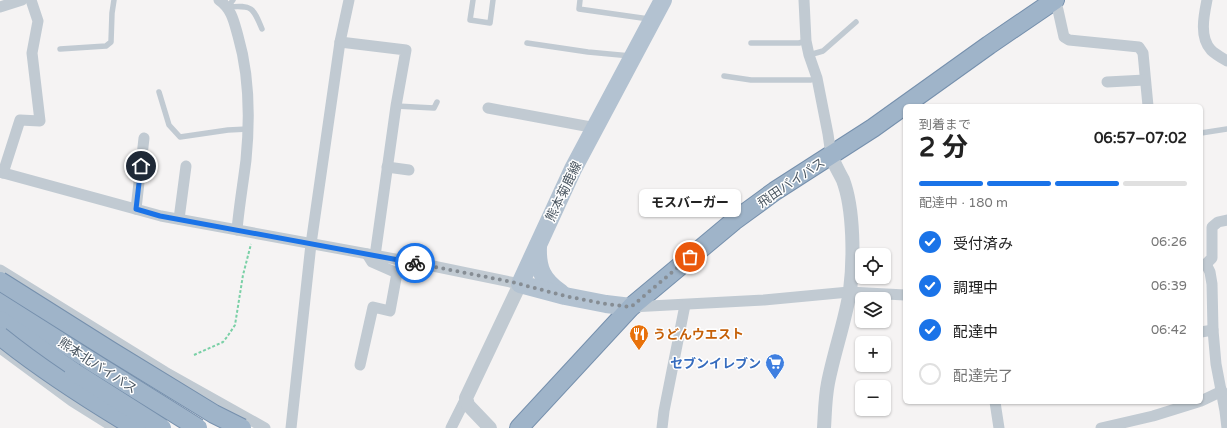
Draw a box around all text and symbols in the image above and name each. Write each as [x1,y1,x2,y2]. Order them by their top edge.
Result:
text: 到着まで [919,117,971,133]
text: 06:57–07:02 [1094,129,1187,147]
text: 2 分 [919,132,968,163]
pin [124,149,158,183]
street label: 飛田バイパス [755,154,828,211]
icon: home [130,155,152,177]
street label: 熊本菊鹿線 [542,159,585,224]
callout: モスバーガー [639,189,741,217]
text: モスバーガー [651,195,729,211]
text: 配達中 · 180 m [919,195,1008,211]
icon: check [919,231,941,253]
text: 06:26 [1151,234,1187,250]
text: 受付済み [953,235,1013,253]
pin [673,240,707,274]
courier [395,243,435,283]
icon: bag [679,246,701,268]
map controls [855,248,891,416]
button: locate [855,248,891,284]
icon: bike [404,252,426,274]
icon: check [919,275,941,297]
text: 06:39 [1151,278,1187,294]
text: 調理中 [953,279,998,297]
button: layers [855,292,891,328]
icon: check [919,319,941,341]
text: 06:42 [1151,322,1187,338]
restaurant icon: うどんウエスト [628,323,650,351]
text: 配達中 [953,323,998,341]
place label: うどんウエスト [653,327,744,343]
street label: 熊本北バイパス [55,334,140,397]
button: + [855,336,891,372]
supermarket icon: セブンイレブン [764,352,786,380]
place label: セブンイレブン [670,356,761,372]
text: 配達完了 [953,367,1013,385]
button: − [855,380,891,416]

